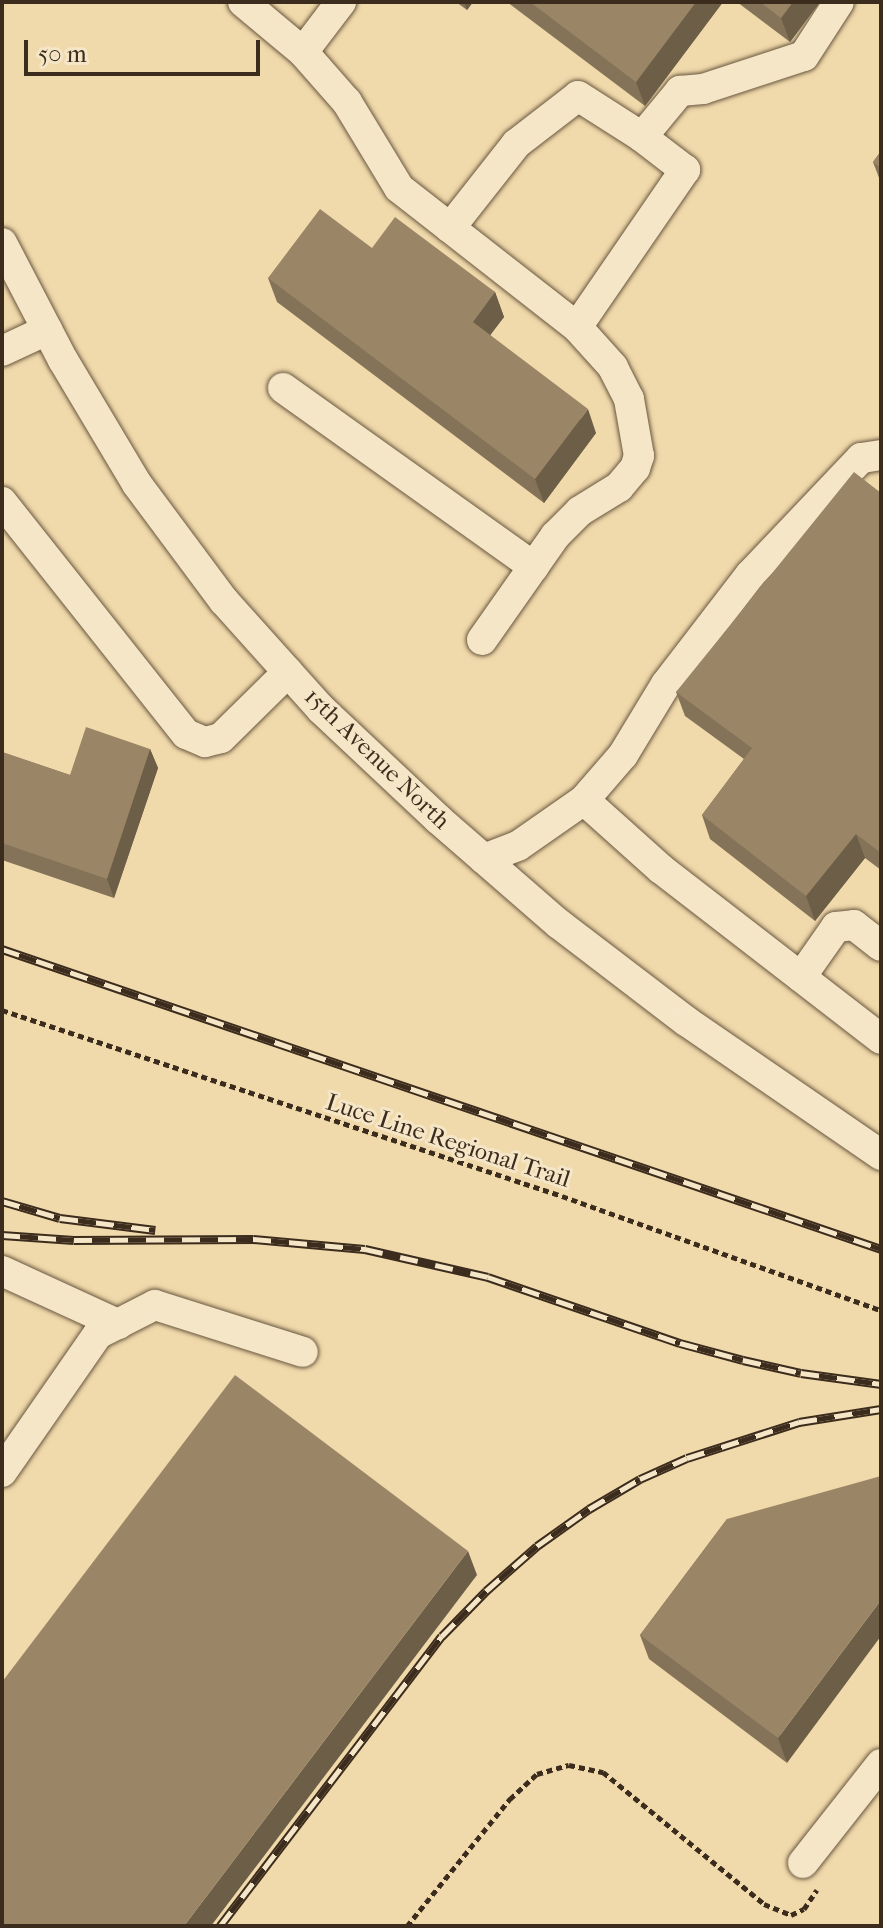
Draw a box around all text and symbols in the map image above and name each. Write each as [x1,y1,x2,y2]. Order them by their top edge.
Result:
scale bar [28,24,264,74]
text: 50 m [38,40,87,68]
street label: 15th Avenue North [298,682,456,836]
street label: Luce Line Regional Trail [322,1088,574,1194]

